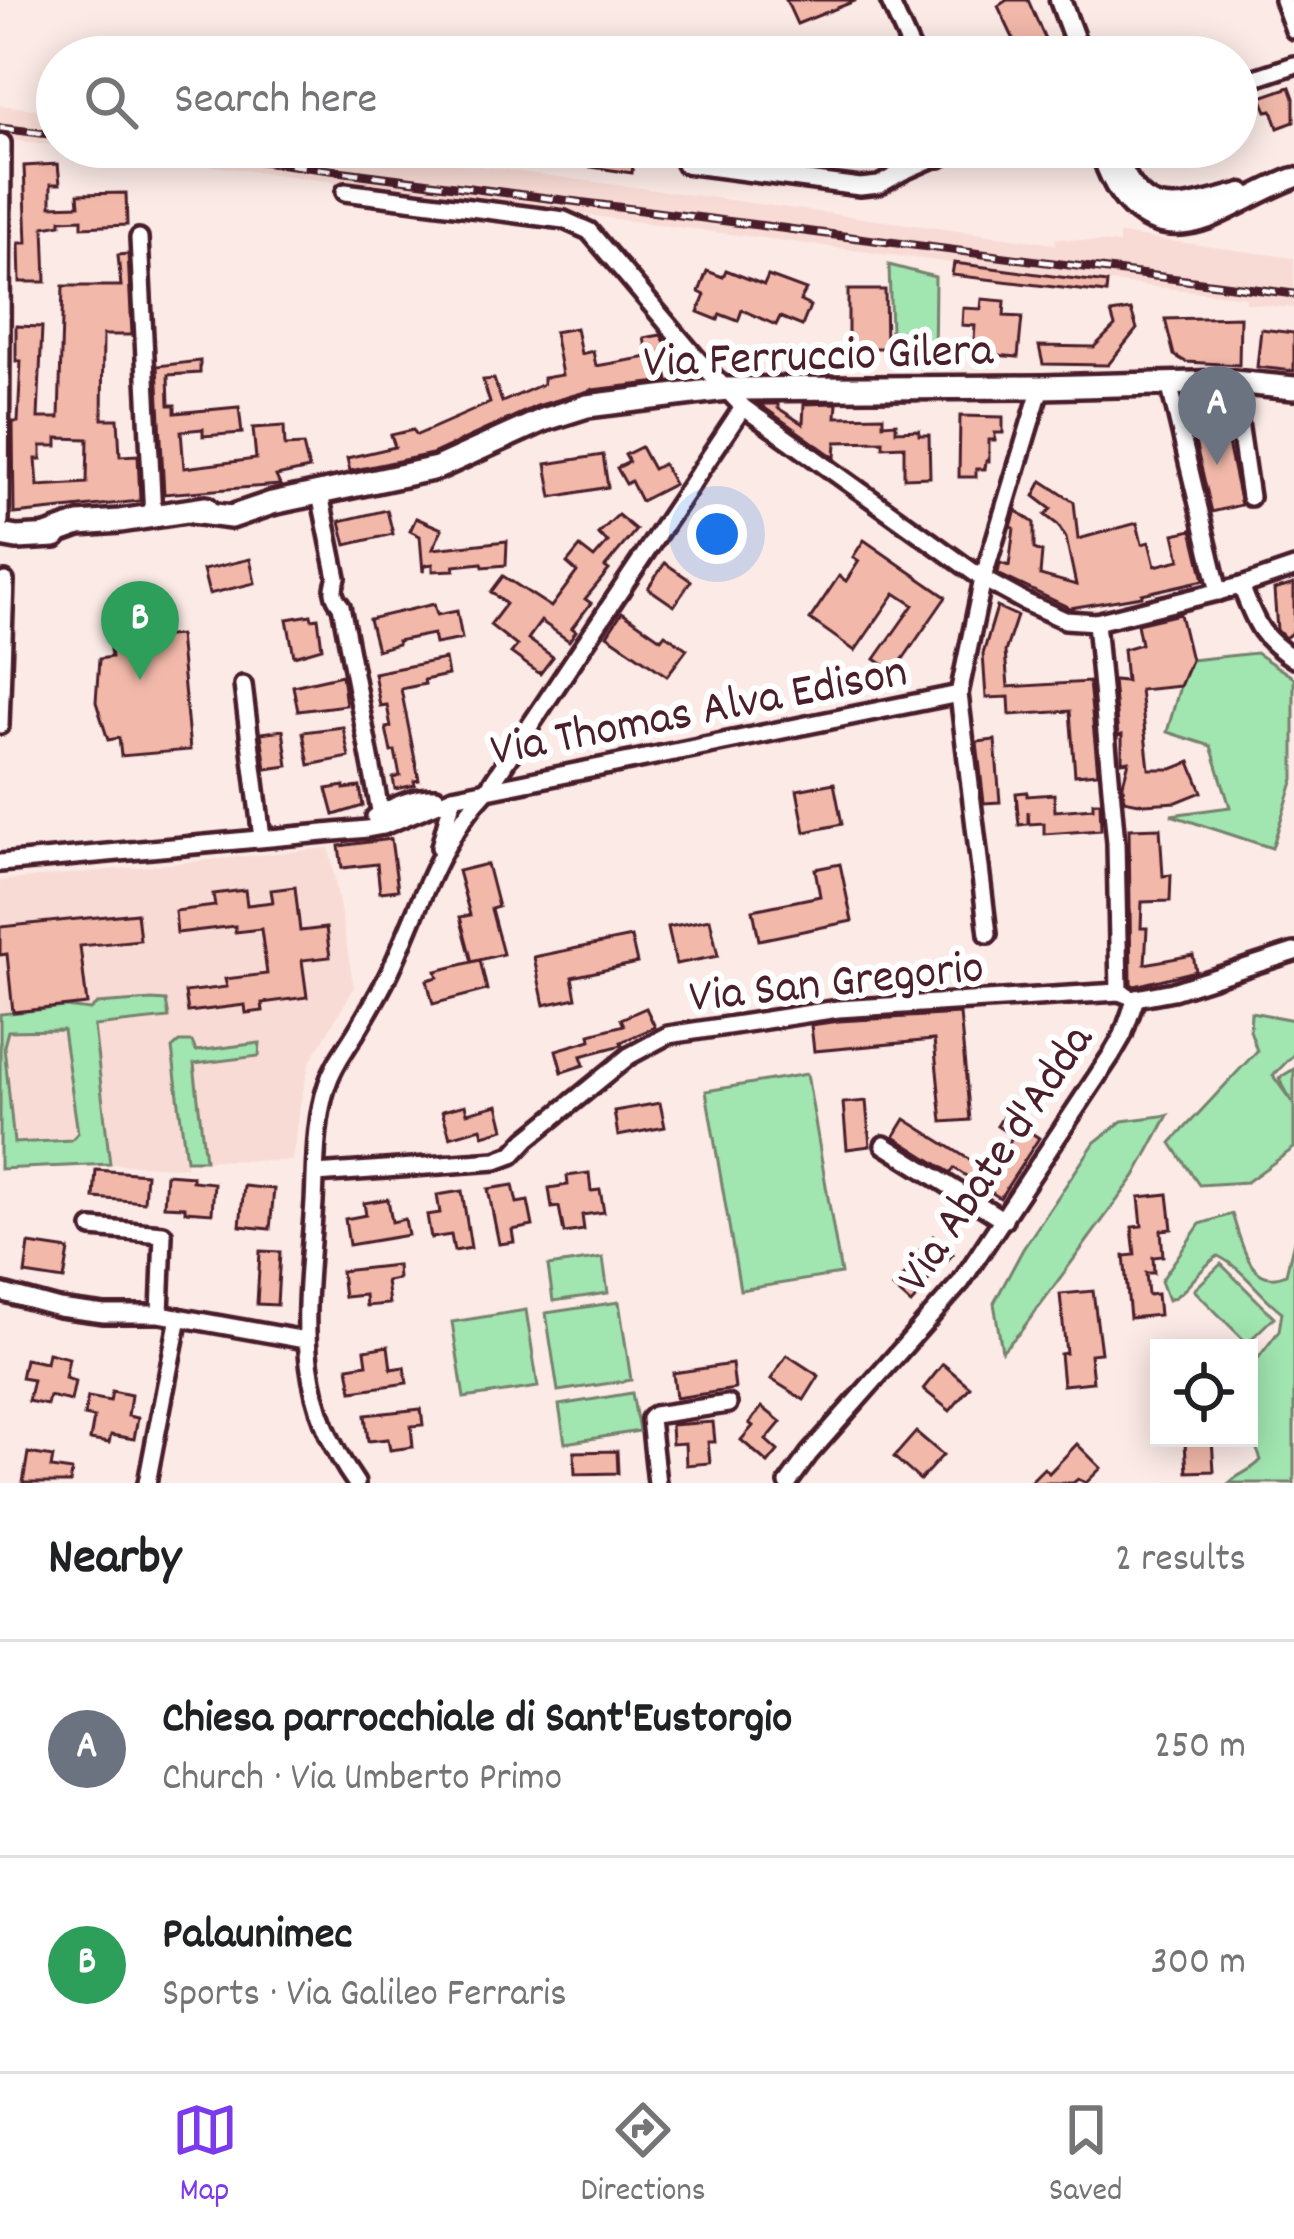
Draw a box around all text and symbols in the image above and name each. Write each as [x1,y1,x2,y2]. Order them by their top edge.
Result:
search box [36,36,1258,168]
icon: search [78,69,144,135]
text: Search here [174,70,377,134]
street label: Via Ferruccio Gilera [642,319,996,400]
pin: A [1178,366,1256,465]
your location [687,504,747,564]
pin: B [101,581,179,680]
street label: Via Thomas Alva Edison [485,640,913,789]
street label: Via San Gregorio [686,936,987,1035]
street label: Via Abate d'Adda [883,1011,1114,1308]
map controls [1150,1339,1258,1447]
button: locate [1150,1339,1258,1447]
text: Nearby [48,1525,181,1597]
text: 2 results [1115,1534,1246,1589]
text: Chiesa parrocchiale di Sant'Eustorgio [162,1689,792,1753]
text: A [76,1721,98,1776]
text: 250 m [1154,1721,1246,1776]
text: Church · Via Umberto Primo [162,1753,562,1808]
text: Palaunimec [162,1905,353,1969]
text: B [78,1937,96,1992]
text: 300 m [1150,1937,1246,1992]
text: Sports · Via Galileo Ferraris [162,1969,567,2024]
tab: Map [172,2097,238,2216]
tab: Directions [581,2097,706,2216]
tab: Saved [1049,2097,1122,2216]

